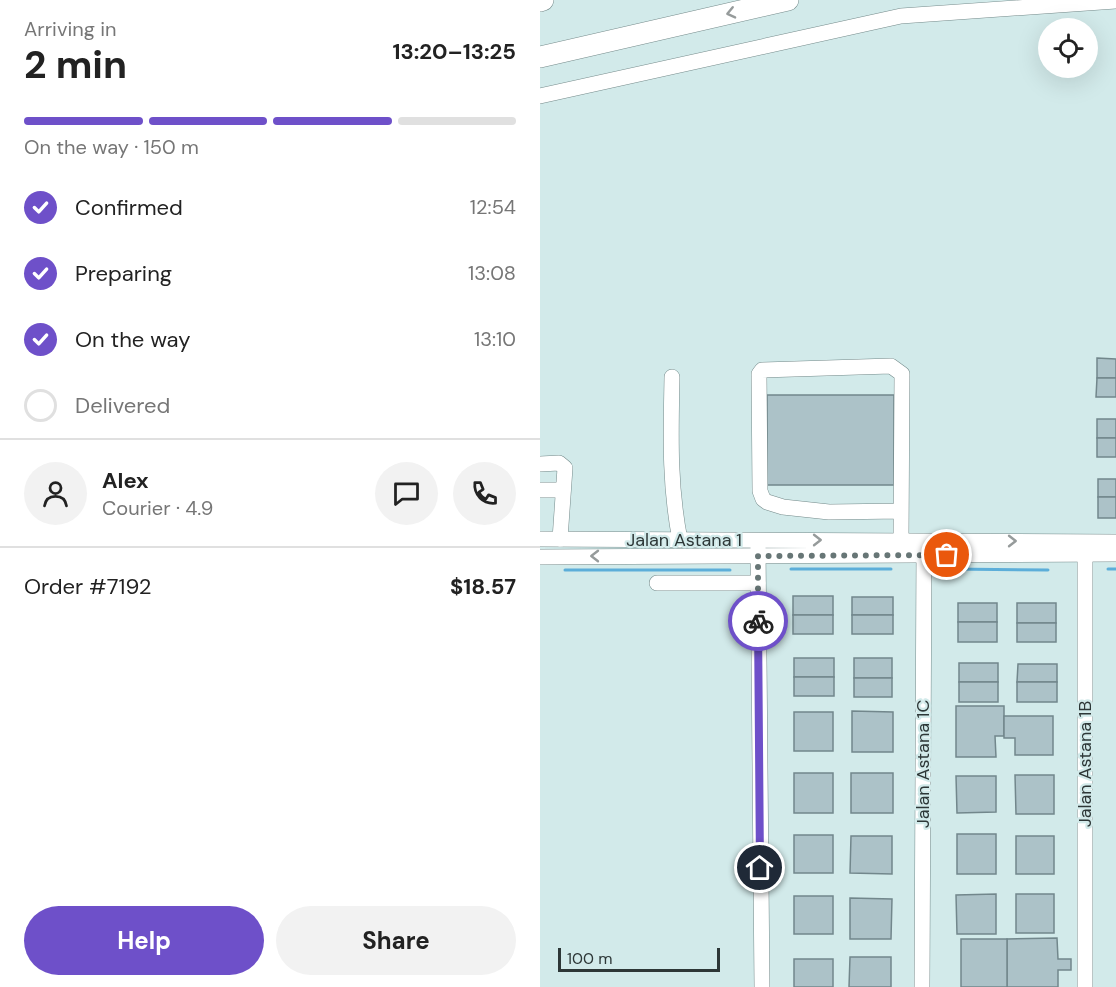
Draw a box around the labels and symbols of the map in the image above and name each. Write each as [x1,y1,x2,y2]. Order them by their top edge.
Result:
one-way arrow [727,6,737,19]
street label: Jalan Astana 1 [626,528,742,552]
pin [921,529,972,580]
one-way arrow [812,534,821,546]
one-way arrow [1007,535,1016,547]
one-way arrow [590,550,599,563]
courier [728,591,788,651]
street label: Jalan Astana 1C [911,700,935,828]
street label: Jalan Astana 1B [1073,701,1097,827]
pin [734,842,785,893]
scale bar [558,945,720,972]

